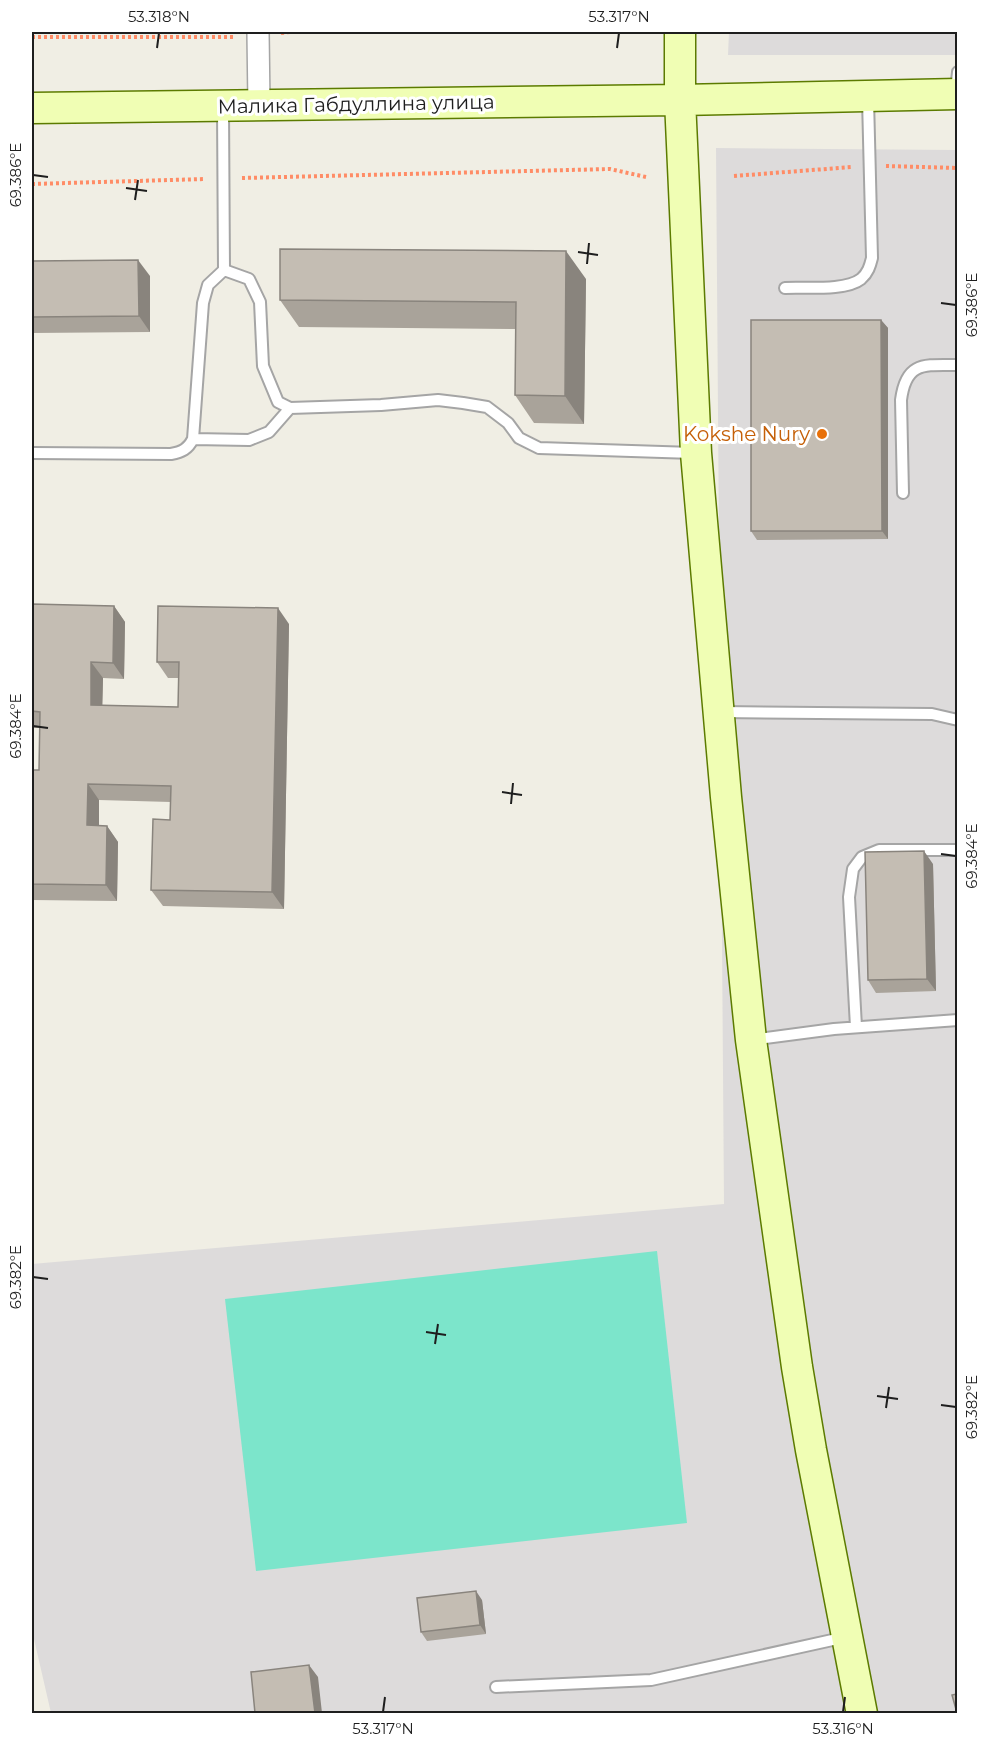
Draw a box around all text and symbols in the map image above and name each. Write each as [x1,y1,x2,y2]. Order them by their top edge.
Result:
text: 53.318°N [128,7,190,26]
text: 53.317°N [588,7,650,26]
street label: Малика Габдуллина улица [217,90,495,118]
text: 69.386°E [6,143,25,207]
text: 69.386°E [962,273,981,337]
place label: Kokshe Nury [683,422,810,446]
marker: Kokshe Nury [815,427,829,441]
text: 69.384°E [6,693,25,759]
text: 69.384°E [962,823,981,889]
text: 69.382°E [6,1245,25,1309]
text: 69.382°E [962,1375,981,1439]
text: 53.317°N [352,1719,414,1738]
text: 53.316°N [812,1719,874,1738]

